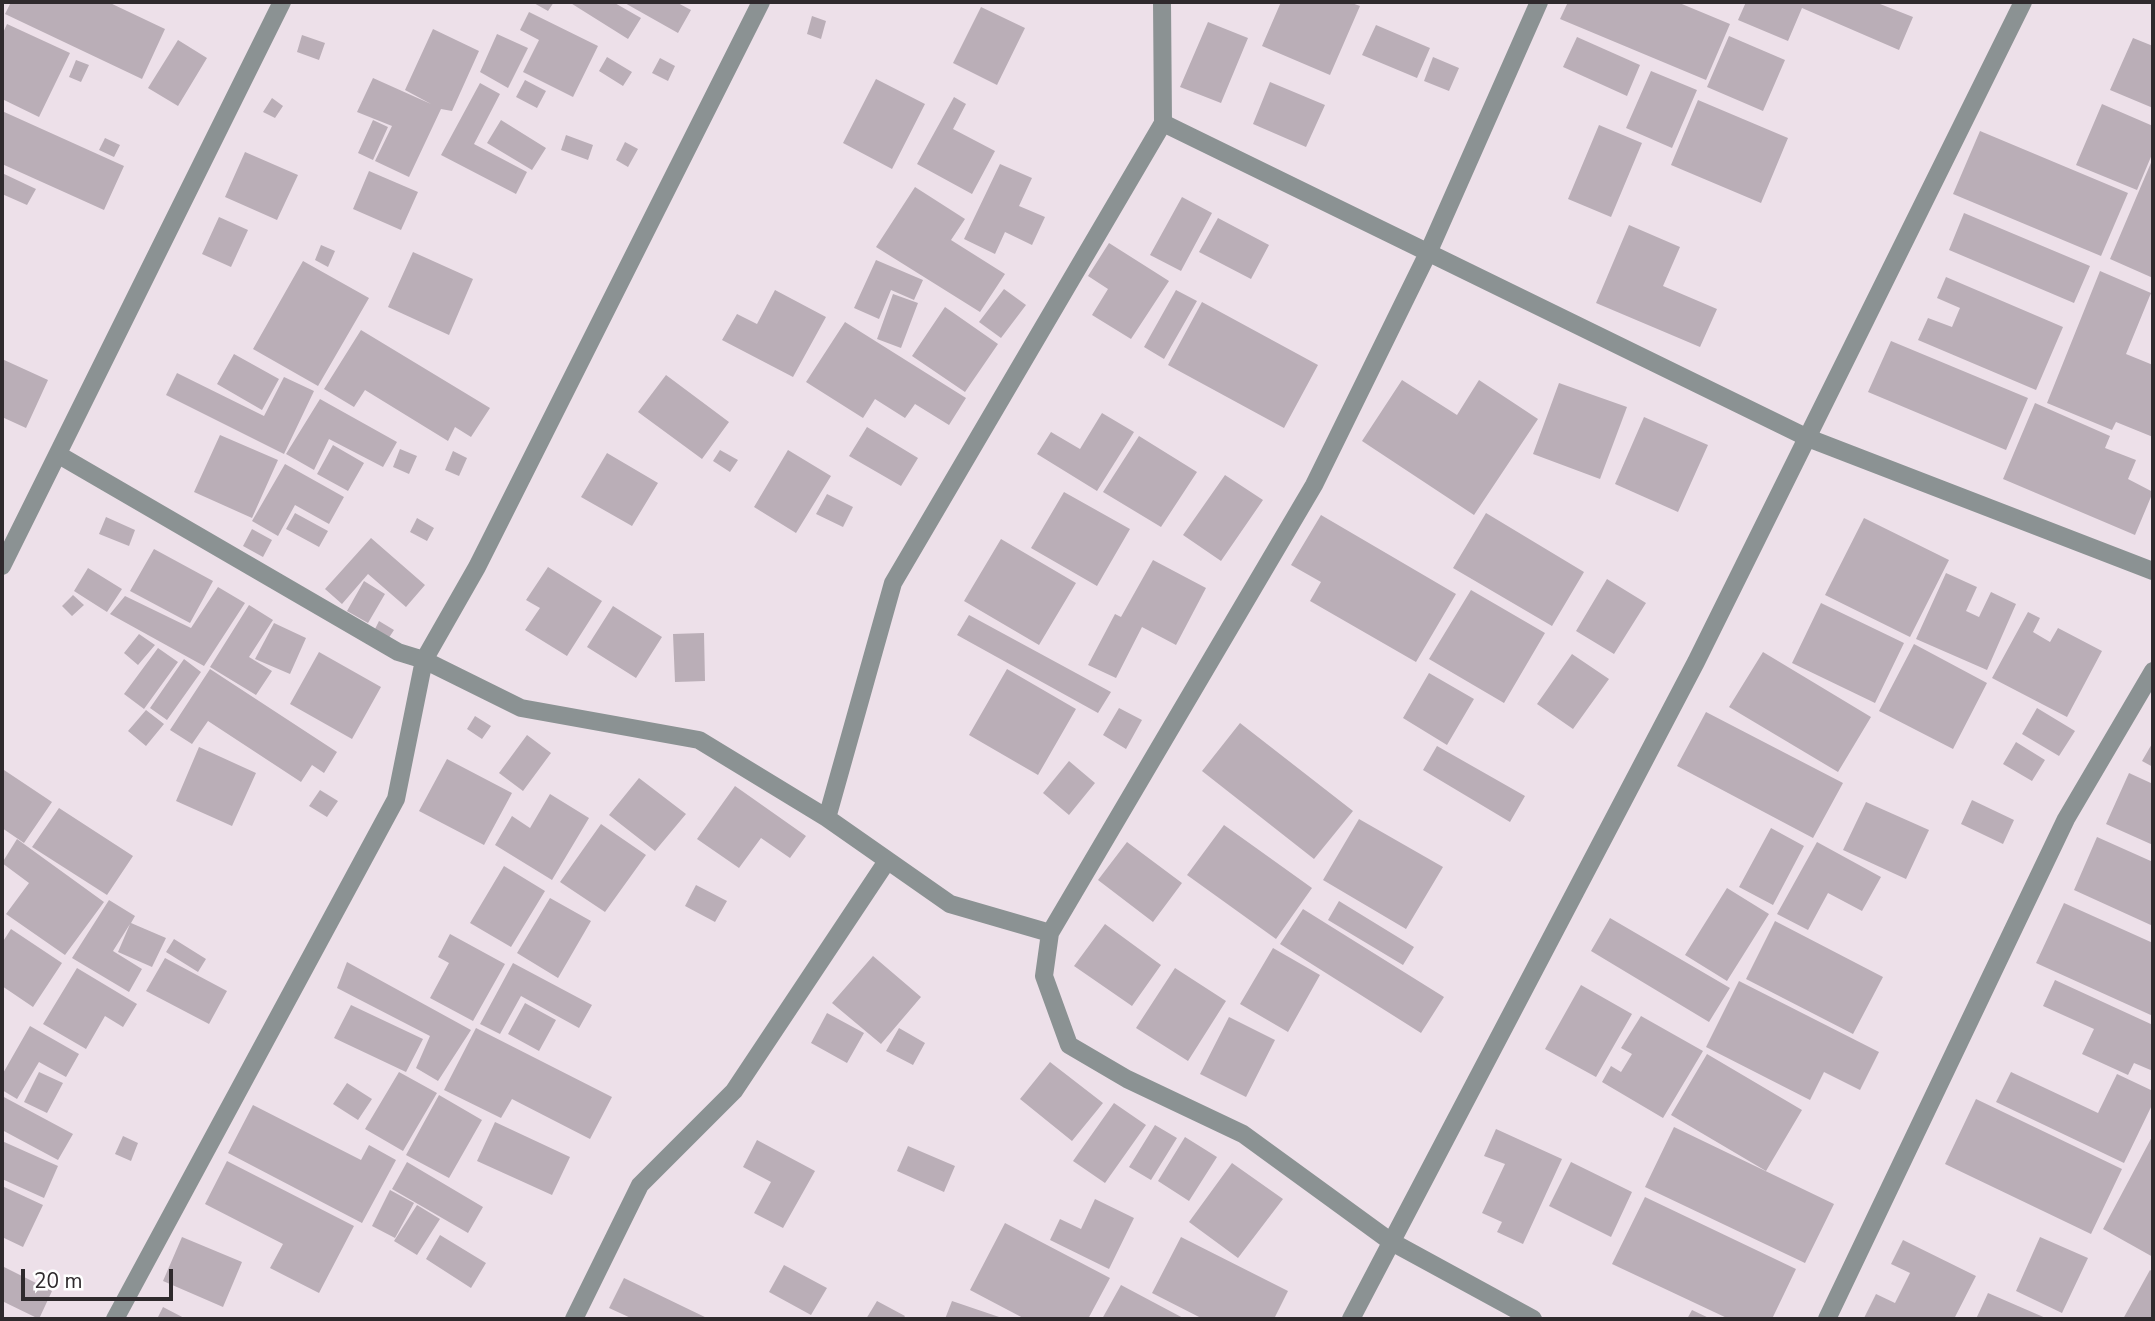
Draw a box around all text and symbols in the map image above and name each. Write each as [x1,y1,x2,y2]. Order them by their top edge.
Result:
scale bar [24,1254,177,1298]
text: 20 m [34,1267,83,1295]

